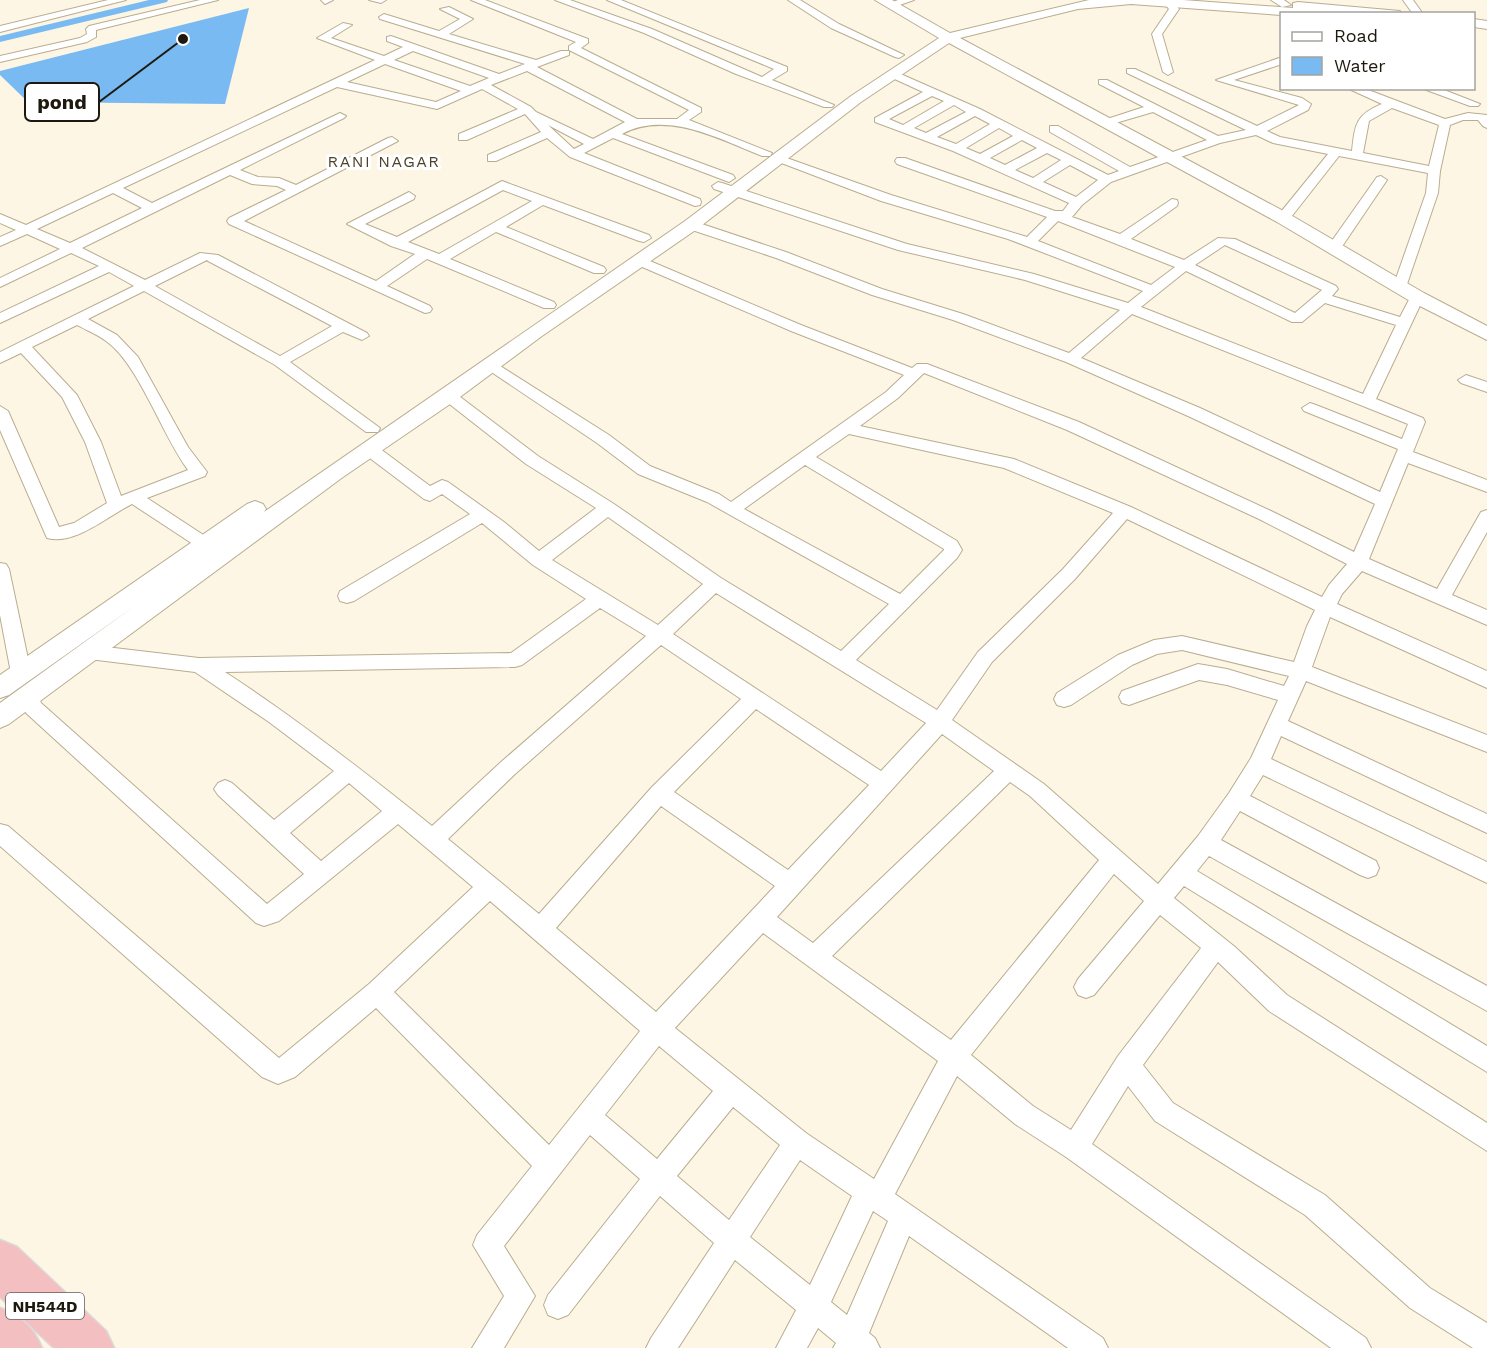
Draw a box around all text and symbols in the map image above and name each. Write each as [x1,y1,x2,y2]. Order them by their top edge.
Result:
legend [1280,12,1475,90]
text: Road [1334,25,1378,46]
text: Water [1334,55,1386,76]
callout: pond [25,83,99,121]
text: pond [37,90,87,114]
district label: RANI NAGAR [328,152,440,171]
road number: NH544D [6,1293,84,1319]

